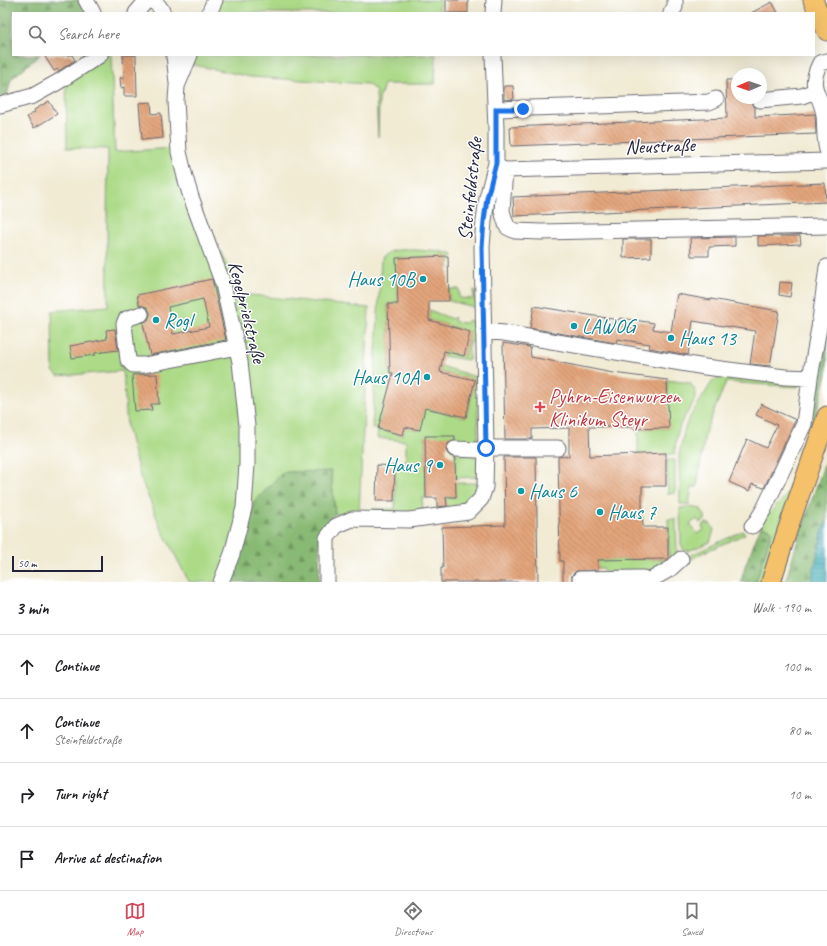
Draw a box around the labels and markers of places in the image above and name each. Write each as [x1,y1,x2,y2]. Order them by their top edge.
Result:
place label: Haus 10B [348,267,417,292]
marker: Haus 10B [418,274,428,284]
place label: Rogl [164,308,196,333]
place label: LAWOG [582,314,638,339]
marker: Rogl [151,315,161,325]
marker: LAWOG [569,321,579,331]
place label: Haus 13 [679,326,738,351]
marker: Haus 13 [666,333,676,343]
place label: Haus 10A [352,365,420,390]
marker: Haus 10A [422,372,432,382]
place label: Pyhrn-Eisenwurzen Klinikum Steyr [549,384,681,432]
marker: Pyhrn-Eisenwurzen Klinikum Steyr [534,401,546,413]
place label: Haus 9 [384,453,434,478]
marker: Haus 9 [435,460,445,470]
place label: Haus 6 [529,479,578,504]
marker: Haus 6 [516,486,526,496]
place label: Haus 7 [608,500,657,525]
marker: Haus 7 [595,507,605,517]

